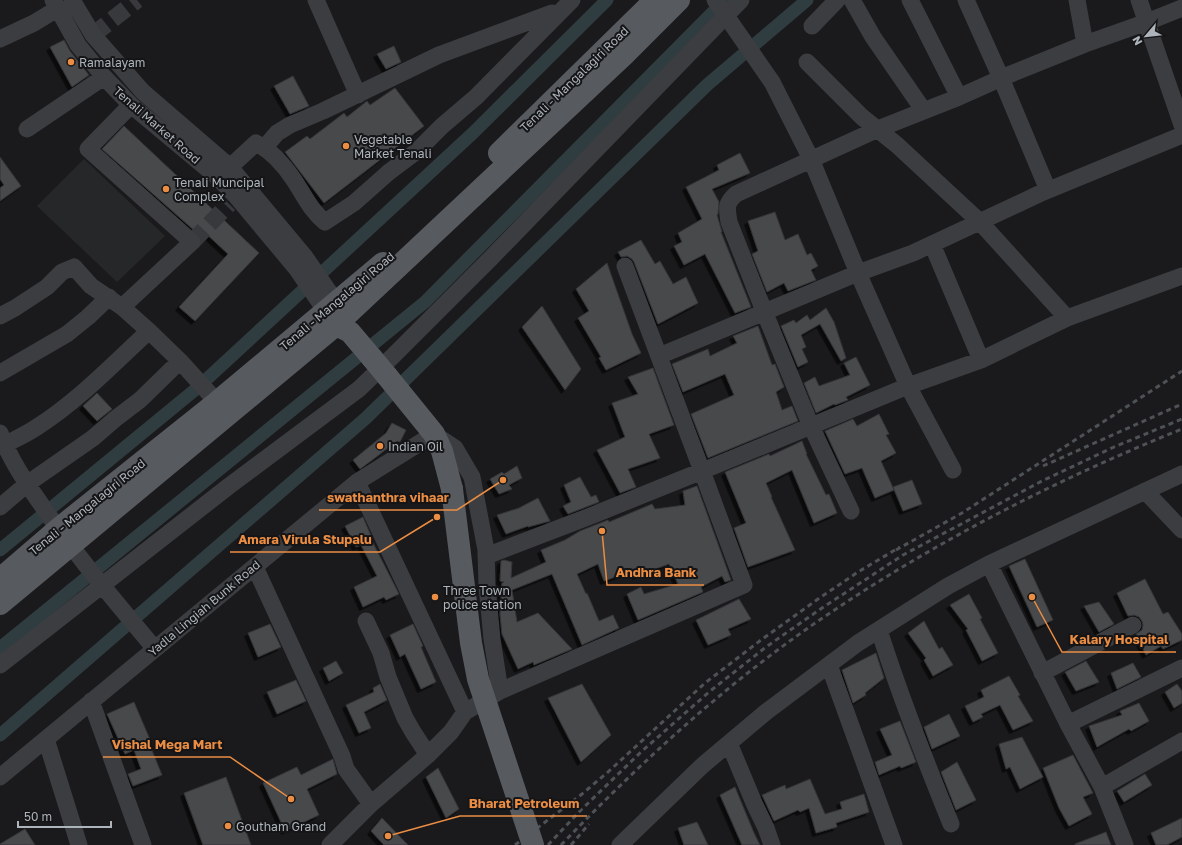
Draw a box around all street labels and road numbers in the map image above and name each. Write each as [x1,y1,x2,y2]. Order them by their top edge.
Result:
street label: Tenali - Mangalagiri Road [517,23,631,135]
street label: Tenali Market Road [111,83,203,167]
street label: Tenali - Mangalagiri Road [277,249,397,353]
street label: Tenali - Mangalagiri Road [26,455,148,559]
street label: Yadla Lingiah Bunk Road [145,557,263,659]

